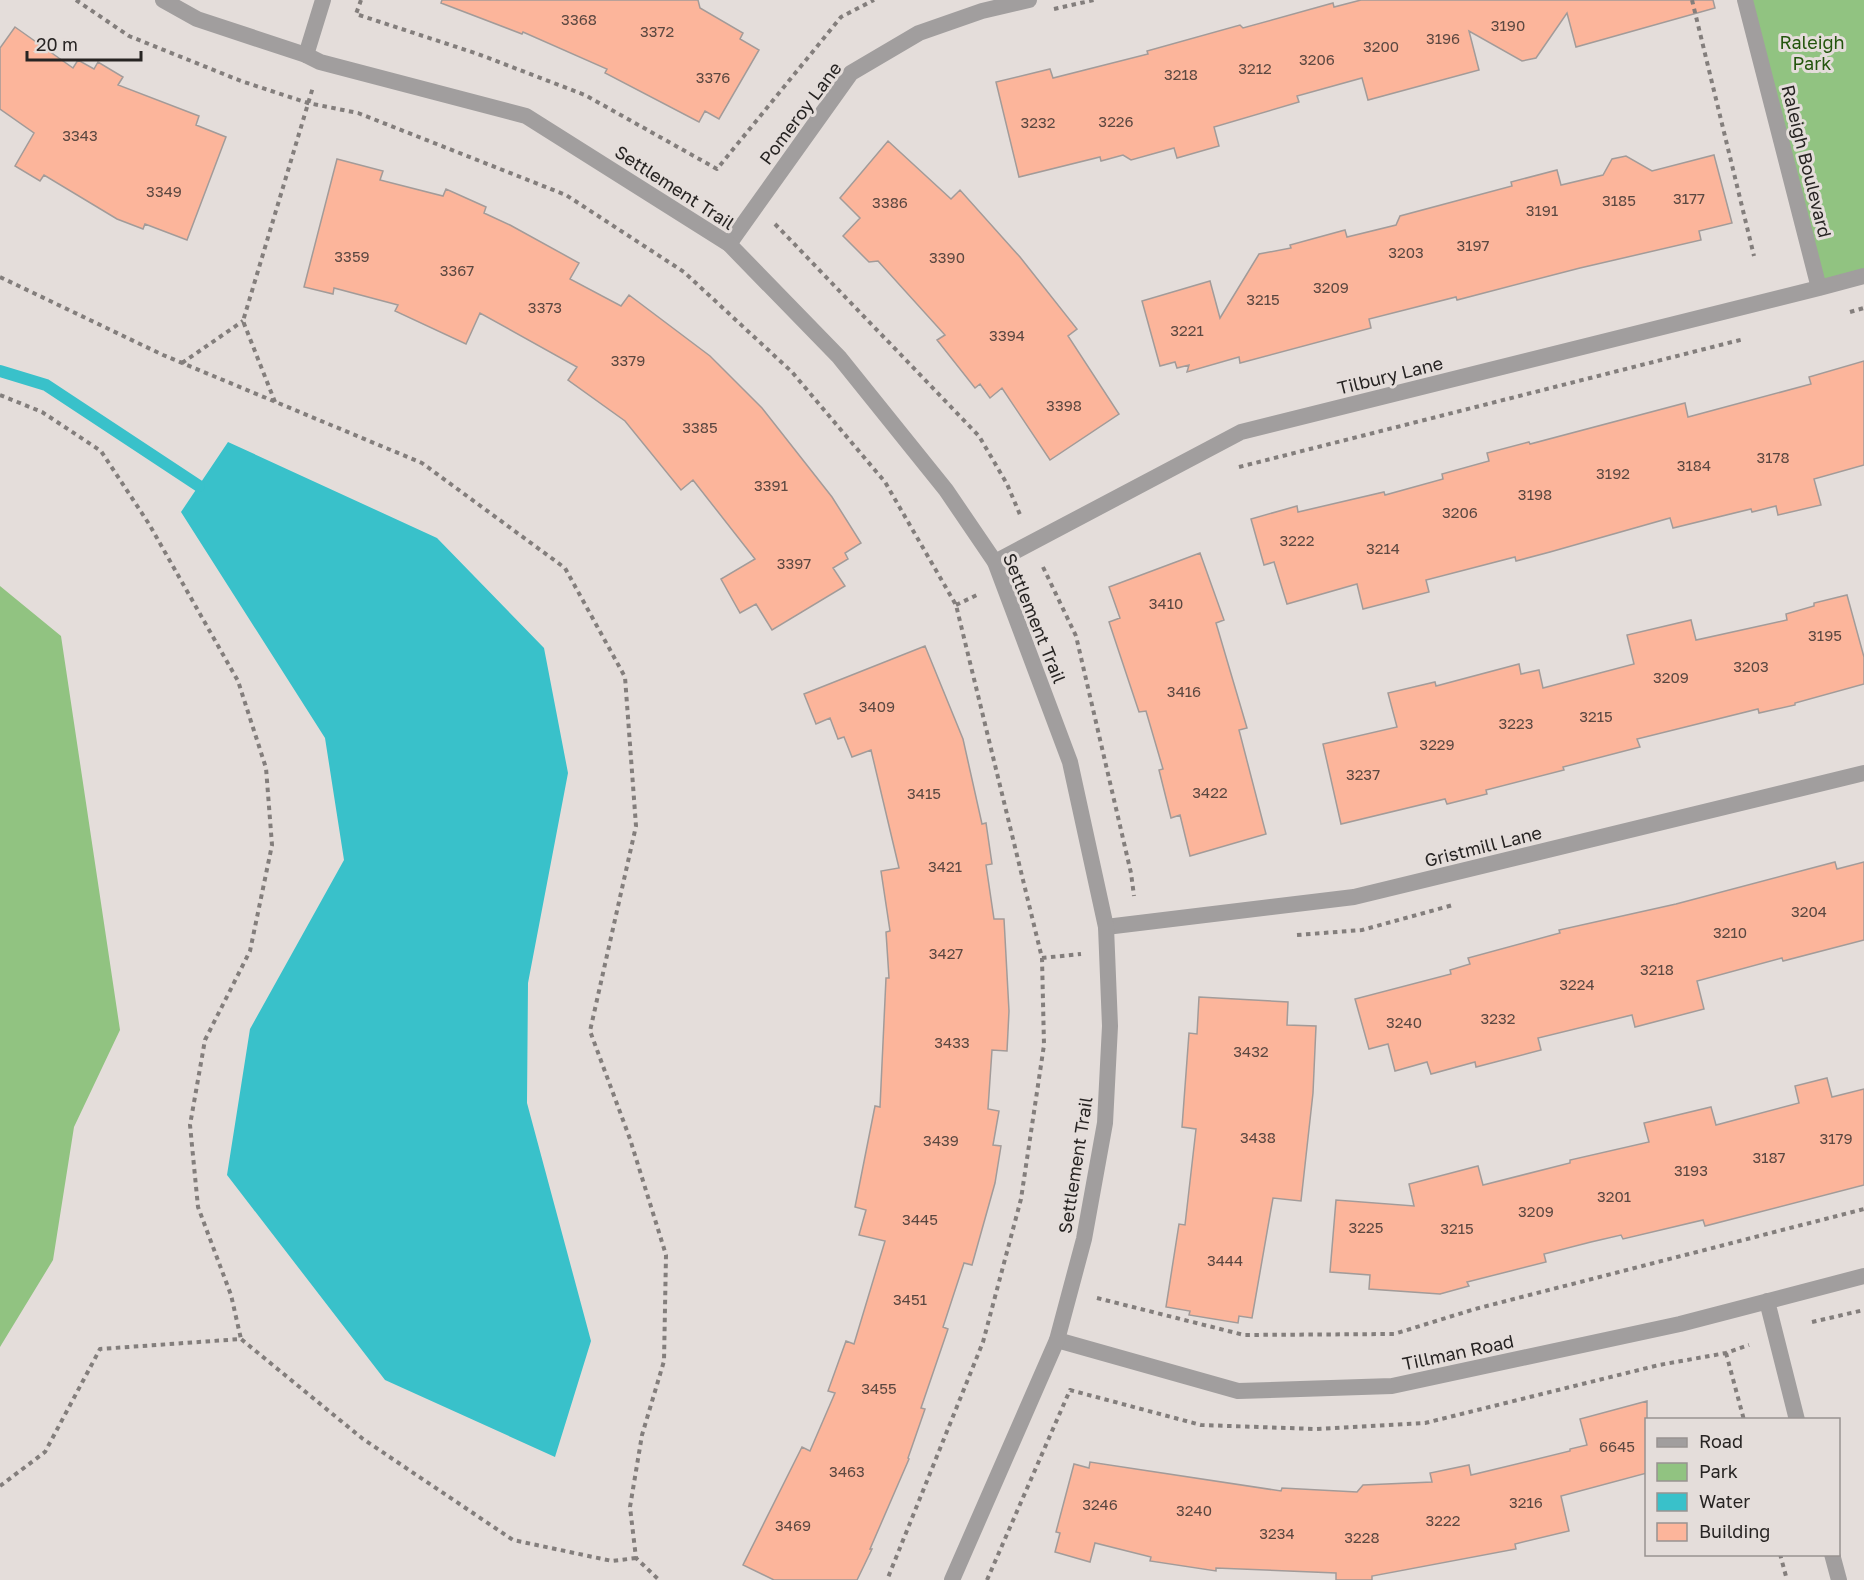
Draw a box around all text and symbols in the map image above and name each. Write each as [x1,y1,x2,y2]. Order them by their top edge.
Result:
house number: 3368 [561,10,597,28]
house number: 3190 [1491,16,1525,34]
house number: 3372 [640,22,674,40]
scale bar [27,24,141,62]
house number: 3196 [1426,29,1460,47]
park label: Raleigh Park [1779,31,1845,74]
text: 20 m [36,33,78,55]
house number: 3200 [1363,37,1399,55]
house number: 3206 [1299,50,1335,68]
street label: Pomeroy Lane [754,57,846,169]
house number: 3212 [1238,59,1272,77]
house number: 3218 [1164,65,1198,83]
house number: 3376 [696,68,730,86]
street label: Raleigh Boulevard [1777,82,1837,240]
house number: 3226 [1098,112,1134,130]
house number: 3232 [1021,113,1055,131]
house number: 3343 [62,126,98,144]
street label: Settlement Trail [611,140,739,234]
house number: 3349 [146,182,182,200]
house number: 3177 [1673,189,1705,207]
house number: 3185 [1602,191,1636,209]
house number: 3386 [872,193,908,211]
house number: 3191 [1526,201,1558,219]
house number: 3197 [1456,236,1490,254]
house number: 3203 [1388,243,1424,261]
house number: 3359 [334,247,370,265]
house number: 3390 [929,248,965,266]
house number: 3367 [440,261,474,279]
house number: 3209 [1313,278,1349,296]
house number: 3215 [1246,290,1280,308]
house number: 3373 [528,298,562,316]
house number: 3221 [1170,321,1204,339]
house number: 3394 [989,326,1025,344]
house number: 3379 [611,351,645,369]
street label: Tilbury Lane [1335,351,1445,399]
house number: 3398 [1046,396,1082,414]
house number: 3385 [682,418,718,436]
house number: 3178 [1756,448,1790,466]
house number: 3184 [1677,456,1711,474]
house number: 3192 [1596,464,1630,482]
house number: 3391 [754,476,788,494]
house number: 3198 [1518,485,1552,503]
house number: 3206 [1442,503,1478,521]
house number: 3222 [1280,531,1314,549]
house number: 3214 [1366,539,1400,557]
street label: Settlement Trail [999,550,1071,686]
house number: 3397 [777,554,811,572]
house number: 3410 [1149,594,1183,612]
house number: 3195 [1808,626,1842,644]
house number: 3203 [1733,657,1769,675]
house number: 3209 [1653,668,1689,686]
house number: 3416 [1167,682,1201,700]
house number: 3409 [859,697,895,715]
house number: 3215 [1579,707,1613,725]
house number: 3223 [1499,714,1533,732]
house number: 3229 [1419,735,1455,753]
house number: 3237 [1346,765,1380,783]
house number: 3422 [1192,783,1228,801]
house number: 3415 [907,784,941,802]
street label: Gristmill Lane [1422,821,1544,871]
house number: 3421 [928,857,962,875]
house number: 3204 [1791,902,1827,920]
house number: 3210 [1713,923,1747,941]
house number: 3427 [929,944,963,962]
house number: 3218 [1640,960,1674,978]
house number: 3224 [1559,975,1595,993]
house number: 3232 [1481,1009,1515,1027]
house number: 3240 [1386,1013,1422,1031]
house number: 3433 [934,1033,970,1051]
house number: 3432 [1233,1042,1269,1060]
street label: Settlement Trail [1053,1095,1097,1235]
house number: 3438 [1240,1128,1276,1146]
house number: 3179 [1819,1129,1853,1147]
house number: 3439 [923,1131,959,1149]
house number: 3187 [1752,1148,1786,1166]
house number: 3193 [1674,1161,1708,1179]
house number: 3201 [1597,1187,1631,1205]
house number: 3209 [1518,1202,1554,1220]
house number: 3445 [902,1210,938,1228]
house number: 3225 [1349,1218,1383,1236]
house number: 3215 [1440,1219,1474,1237]
house number: 3444 [1207,1251,1243,1269]
house number: 3451 [893,1290,927,1308]
street label: Tillman Road [1400,1329,1516,1375]
house number: 3455 [861,1379,897,1397]
legend [1645,1418,1840,1556]
text: Road [1699,1430,1743,1452]
house number: 6645 [1599,1437,1635,1455]
text: Park [1699,1460,1738,1482]
house number: 3463 [829,1462,865,1480]
text: Water [1699,1490,1750,1512]
house number: 3216 [1509,1493,1543,1511]
house number: 3246 [1082,1495,1118,1513]
house number: 3240 [1176,1501,1212,1519]
house number: 3222 [1426,1511,1460,1529]
house number: 3469 [775,1516,811,1534]
text: Building [1699,1520,1770,1542]
house number: 3234 [1259,1524,1295,1542]
house number: 3228 [1344,1528,1380,1546]

